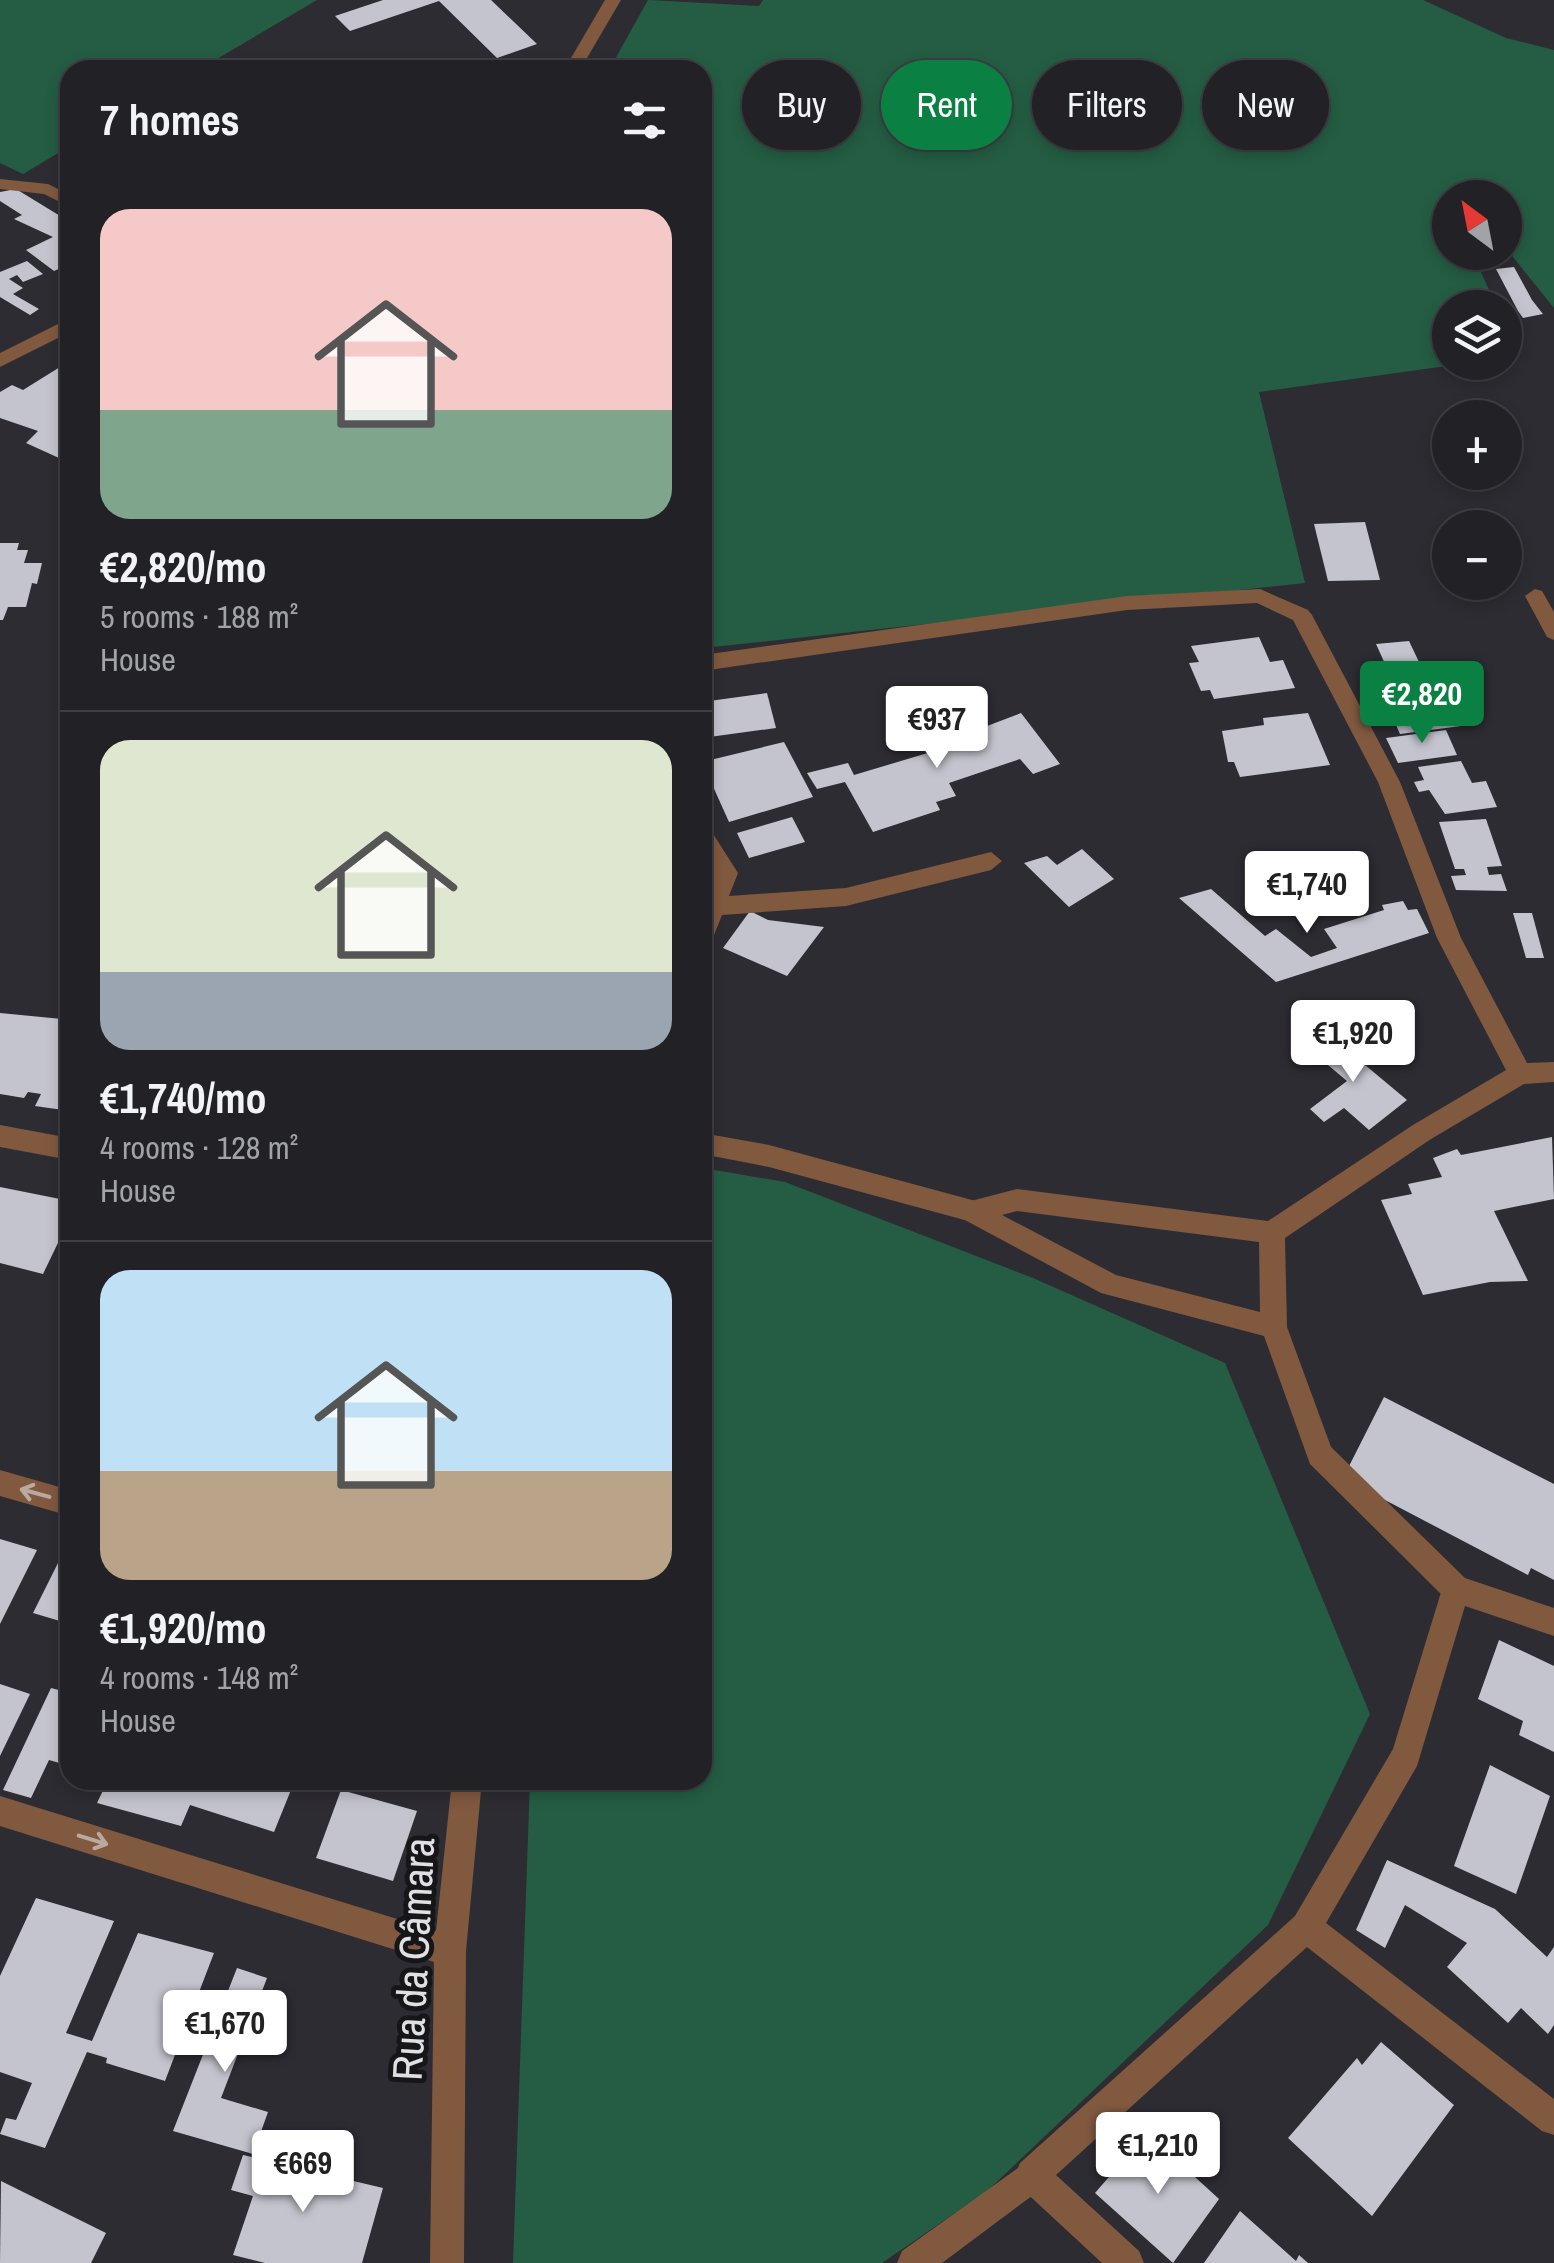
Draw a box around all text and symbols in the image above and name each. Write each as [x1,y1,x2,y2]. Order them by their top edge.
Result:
chip: Buy [742,60,861,150]
chip: Rent [881,60,1012,150]
chip: Filters [1032,60,1182,150]
chip: New [1202,60,1329,150]
text: 7 homes [100,92,240,148]
icon: filters [617,93,672,148]
north arrow [1432,180,1522,270]
map controls [1432,180,1522,600]
icon: home [296,274,476,454]
button: layers [1432,290,1522,380]
button: + [1432,400,1522,490]
button: − [1432,510,1522,600]
text: €2,820/mo [100,539,267,595]
text: 5 rooms · 188 m² [100,595,298,638]
text: House [100,638,176,681]
pin: €2,820 [1341,661,1503,746]
text: €2,820 [1382,672,1462,715]
pin: €937 [878,686,996,771]
text: €937 [908,697,966,740]
icon: home [296,805,476,985]
pin: €1,740 [1226,851,1388,936]
text: €1,740 [1267,862,1347,905]
pin: €1,920 [1272,1000,1434,1085]
text: €1,920 [1313,1011,1393,1054]
text: €1,740/mo [100,1070,267,1126]
text: 4 rooms · 128 m² [100,1126,298,1169]
text: House [100,1169,176,1212]
icon: home [296,1335,476,1515]
one-way arrow [20,1483,51,1501]
text: €1,920/mo [100,1600,267,1656]
text: 4 rooms · 148 m² [100,1656,298,1699]
text: House [100,1699,176,1742]
one-way arrow [77,1832,108,1850]
street label: Rua da Câmara [379,1836,447,2082]
pin: €1,670 [144,1990,306,2075]
text: €1,670 [185,2001,265,2044]
pin: €1,210 [1077,2112,1239,2197]
text: €1,210 [1118,2123,1198,2166]
pin: €669 [244,2130,362,2215]
text: €669 [274,2141,332,2184]

